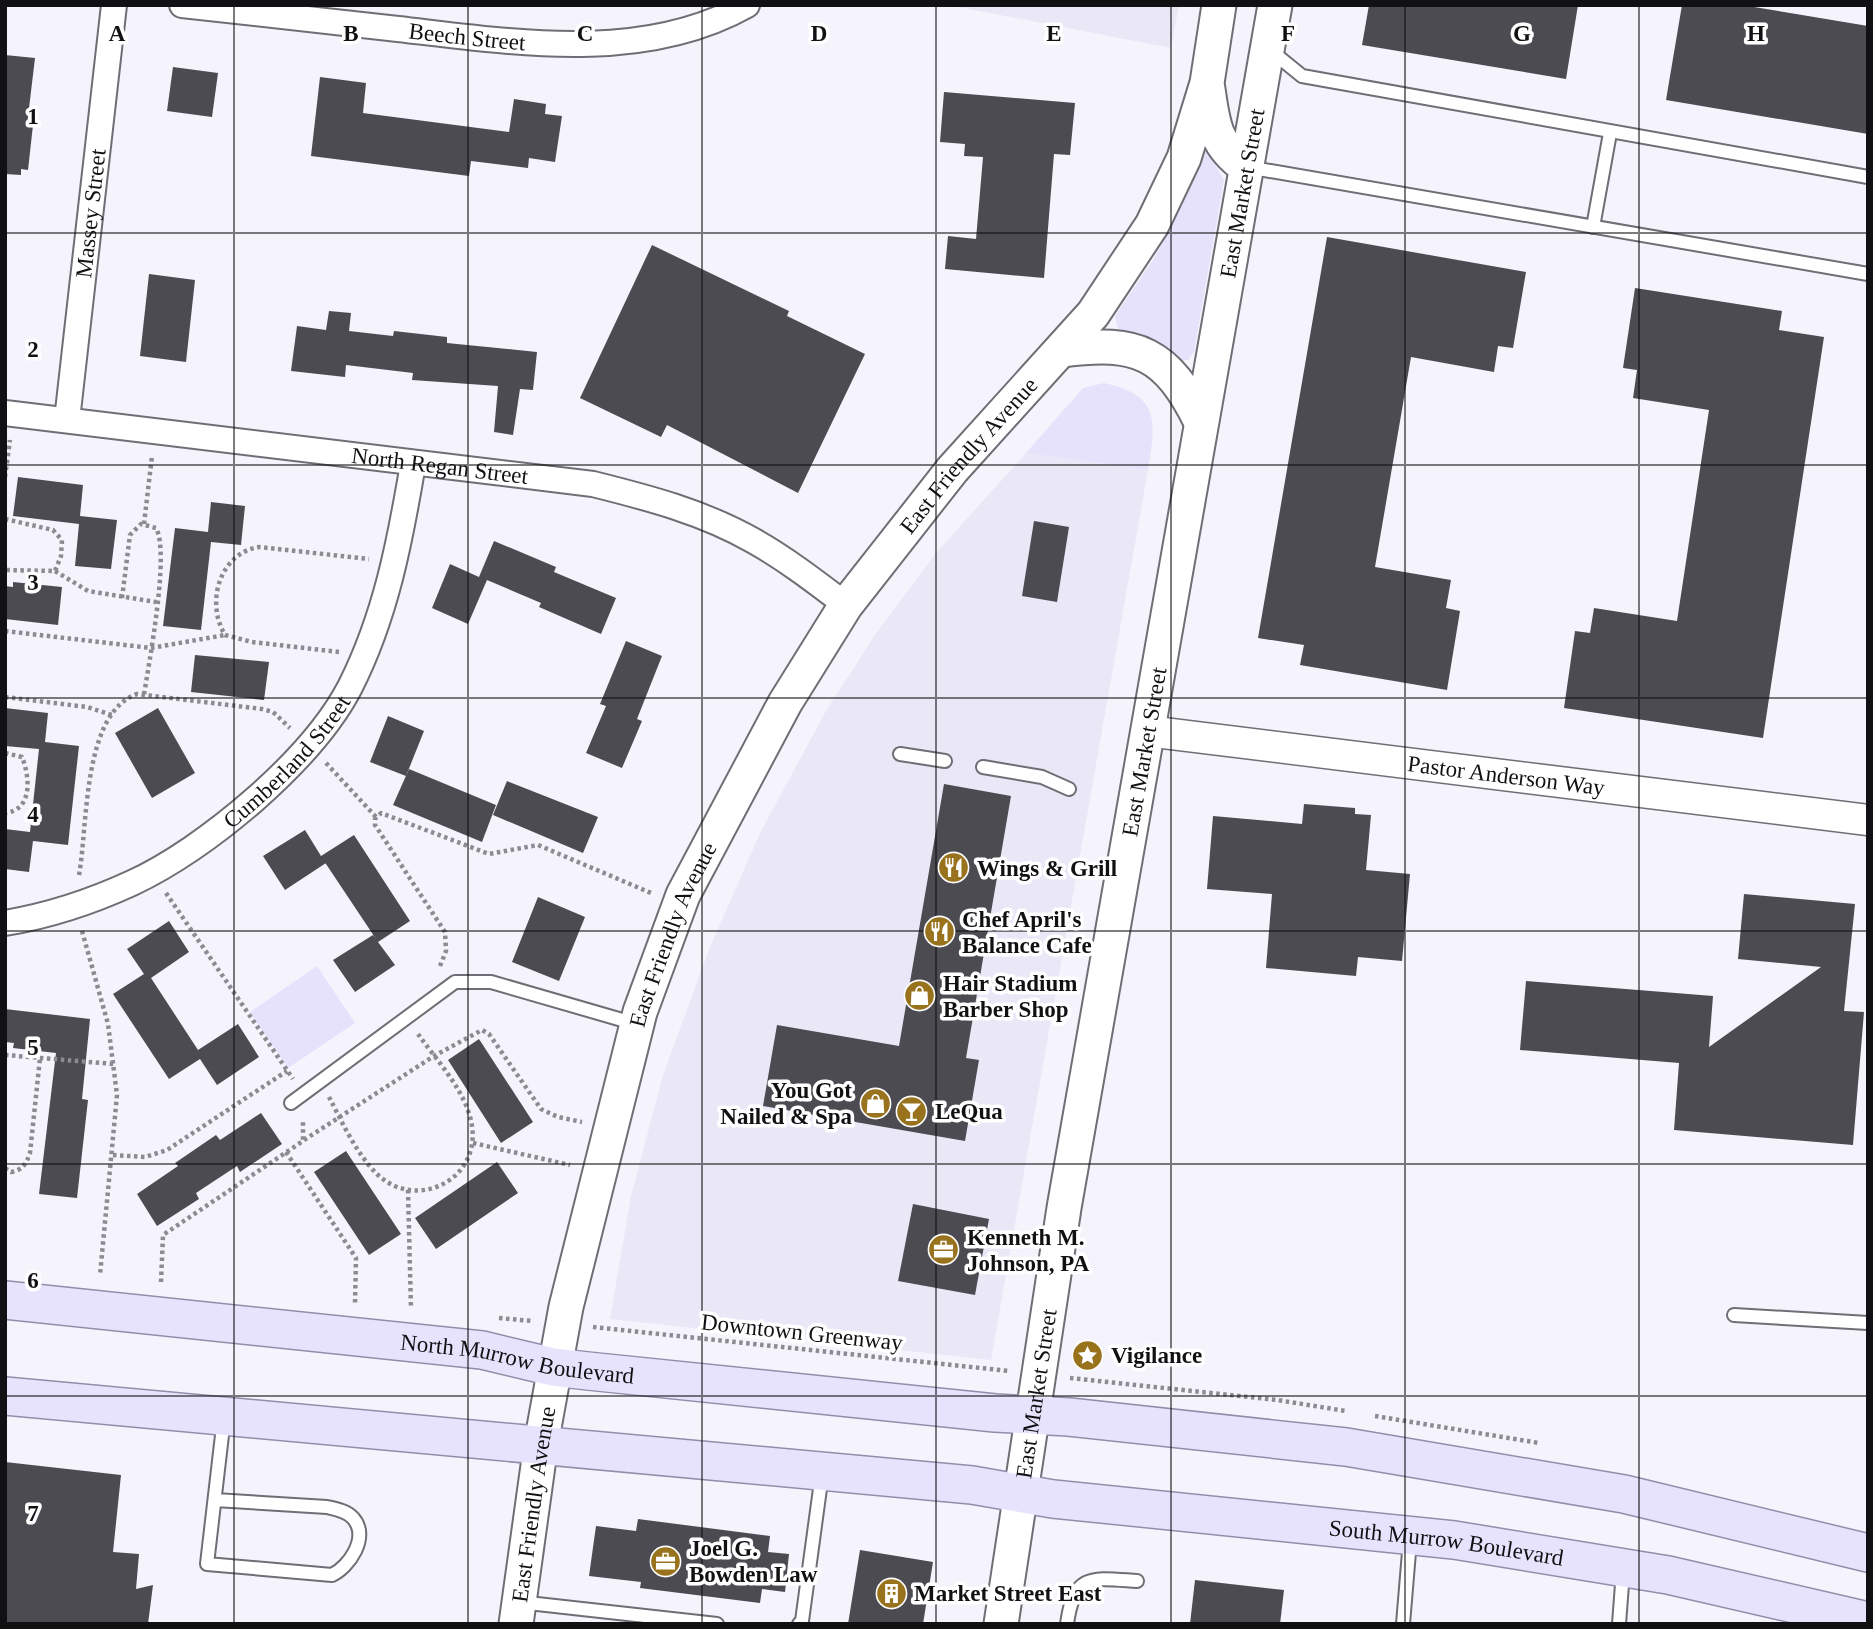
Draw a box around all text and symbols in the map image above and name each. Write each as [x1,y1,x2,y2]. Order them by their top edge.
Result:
street label: Beech Street [407,18,527,55]
text: A [109,21,126,46]
text: B [343,21,359,46]
text: C [577,21,593,46]
text: D [811,21,827,46]
text: E [1046,21,1062,46]
text: F [1281,21,1295,46]
text: G [1513,21,1531,46]
text: H [1747,21,1765,46]
text: 1 [27,104,39,129]
street label: East Market Street [1215,106,1270,280]
street label: Massey Street [71,147,111,279]
text: 2 [27,337,39,362]
street label: East Friendly Avenue [895,373,1042,539]
street label: North Regan Street [350,443,530,489]
text: 3 [27,570,39,595]
street label: East Market Street [1117,665,1172,838]
street label: Cumberland Street [219,691,356,833]
street label: Pastor Anderson Way [1406,751,1607,800]
text: 4 [27,802,39,827]
street label: East Friendly Avenue [625,838,722,1030]
restaurant icon: Wings & Grill [937,851,971,885]
place label: Wings & Grill [977,856,1117,881]
place label: Chef April's Balance Cafe [962,907,1092,958]
restaurant icon: Chef April's Balance Cafe [922,915,956,949]
place label: Hair Stadium Barber Shop [943,971,1077,1022]
shop icon: Hair Stadium Barber Shop [903,979,937,1013]
text: 5 [27,1035,39,1060]
place label: You Got Nailed & Spa [720,1078,852,1129]
shop icon: You Got Nailed & Spa [858,1086,892,1120]
bar icon: LeQua [895,1094,929,1128]
place label: LeQua [935,1099,1003,1124]
place label: Kenneth M. Johnson, PA [967,1225,1090,1276]
office icon: Kenneth M. Johnson, PA [927,1233,961,1267]
text: 6 [27,1268,39,1293]
street label: East Market Street [1011,1307,1062,1480]
street label: Downtown Greenway [700,1309,904,1356]
street label: North Murrow Boulevard [399,1330,636,1389]
place icon: Vigilance [1071,1338,1105,1372]
place label: Vigilance [1111,1343,1202,1368]
street label: East Friendly Avenue [507,1404,561,1604]
text: 7 [27,1501,39,1526]
street label: South Murrow Boulevard [1328,1515,1566,1571]
place label: Joel G. Bowden Law [689,1536,818,1587]
office icon: Joel G. Bowden Law [649,1544,683,1578]
building icon: Market Street East [874,1576,908,1610]
place label: Market Street East [914,1581,1102,1606]

